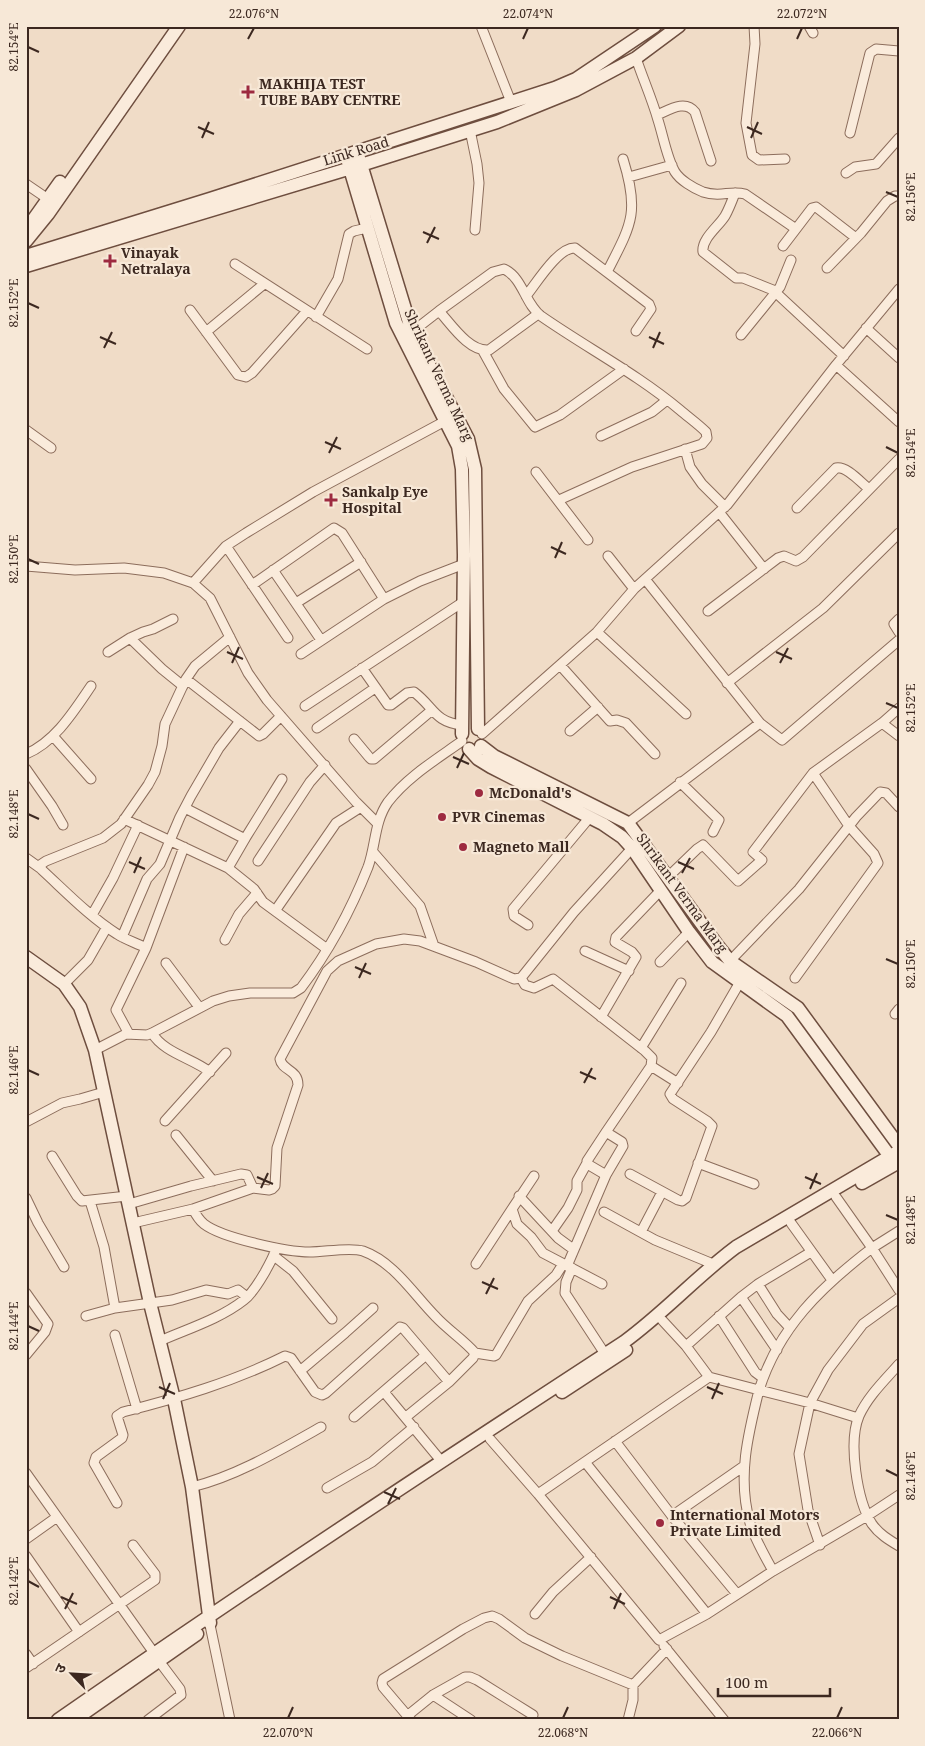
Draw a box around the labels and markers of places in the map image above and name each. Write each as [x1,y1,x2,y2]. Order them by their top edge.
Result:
place label: MAKHIJA TEST TUBE BABY CENTRE [259,74,400,109]
marker: MAKHIJA TEST TUBE BABY CENTRE [241,85,255,99]
place label: Vinayak Netralaya [121,243,191,278]
marker: Vinayak Netralaya [103,254,117,268]
place label: Sankalp Eye Hospital [342,482,428,517]
marker: Sankalp Eye Hospital [324,493,338,507]
place label: McDonald's [489,783,572,802]
marker: McDonald's [473,787,485,799]
place label: PVR Cinemas [452,807,545,826]
marker: PVR Cinemas [436,811,448,823]
place label: Magneto Mall [473,837,569,856]
marker: Magneto Mall [457,841,469,853]
place label: International Motors Private Limited [670,1505,820,1540]
marker: International Motors Private Limited [654,1517,666,1529]

